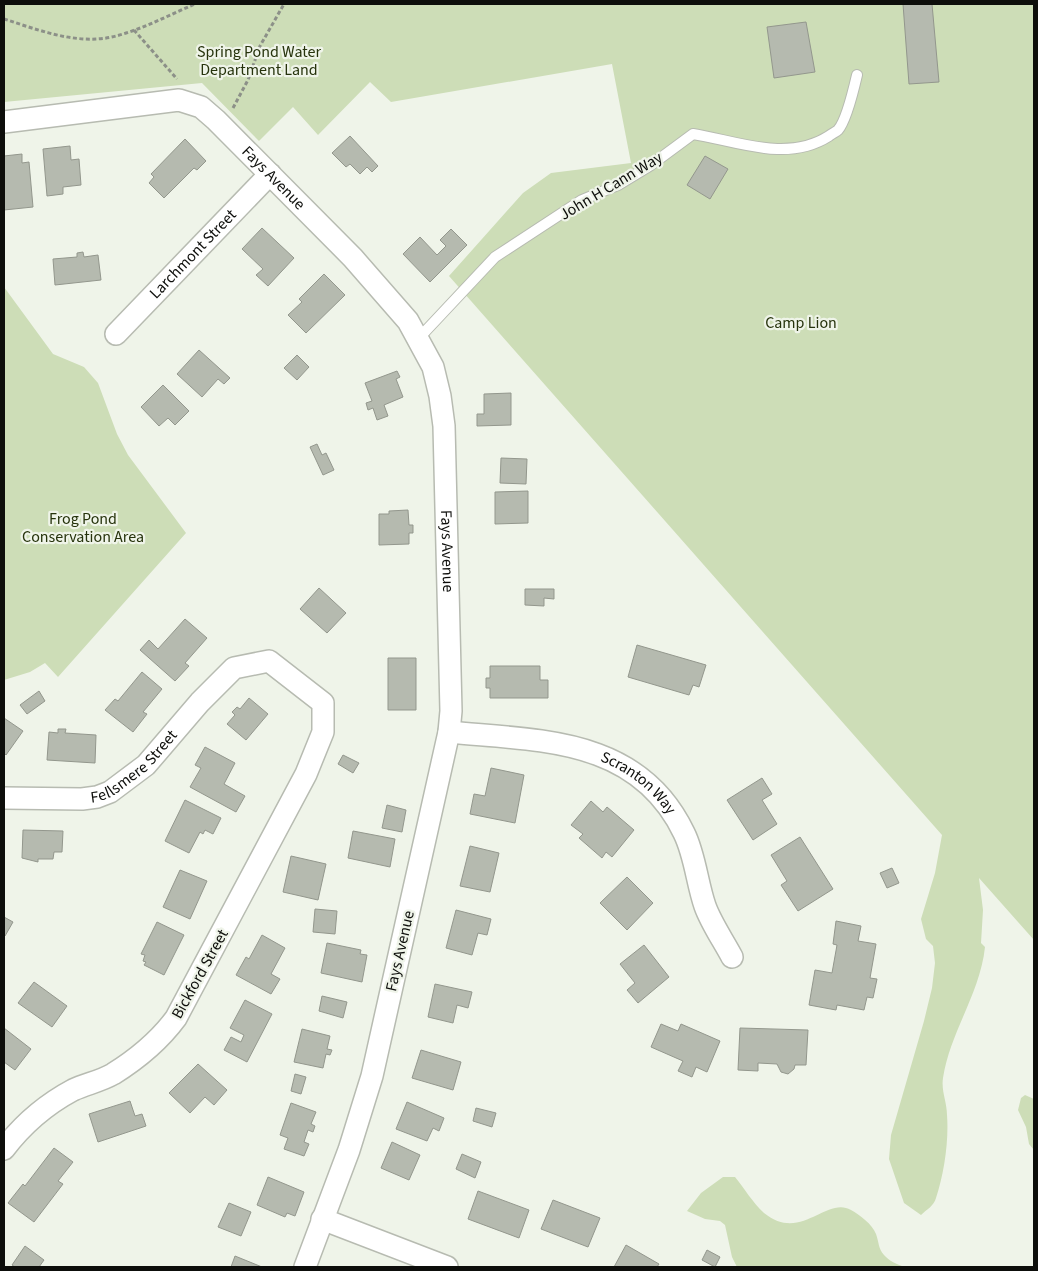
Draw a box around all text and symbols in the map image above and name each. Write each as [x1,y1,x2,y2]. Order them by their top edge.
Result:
park label: Spring Pond Water Department Land [197,41,321,81]
street label: Fays Avenue [237,141,310,215]
street label: John H Cann Way [555,146,667,225]
street label: Larchmont Street [145,204,242,304]
park label: Camp Lion [765,312,837,334]
park label: Frog Pond Conservation Area [22,508,144,548]
street label: Fays Avenue [435,510,459,593]
street label: Fellsmere Street [89,725,183,809]
street label: Scranton Way [598,746,682,819]
street label: Fays Avenue [380,908,420,993]
street label: Bickford Street [166,925,234,1023]

